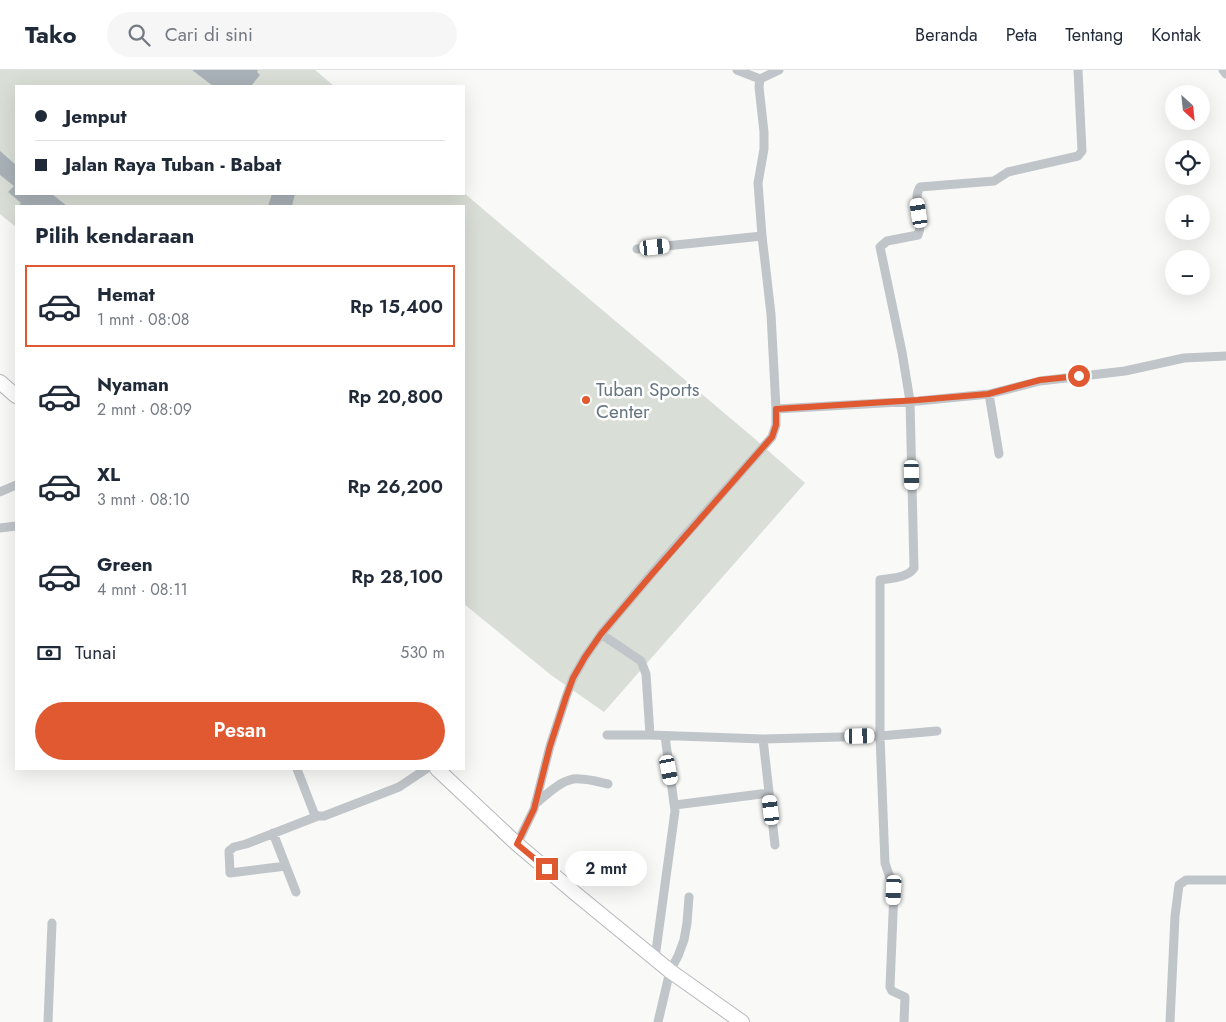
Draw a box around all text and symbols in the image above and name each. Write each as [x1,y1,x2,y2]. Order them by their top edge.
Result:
search box [107,12,457,57]
text: Tako [25,17,77,52]
icon: search [125,21,153,49]
text: Cari di sini [165,21,253,48]
text: Beranda [915,22,978,48]
text: Peta [1006,22,1037,48]
text: Tentang [1065,22,1123,48]
text: Kontak [1151,22,1201,48]
north arrow [1165,85,1210,130]
map controls [1165,85,1210,295]
text: Jemput [65,103,126,130]
button: locate [1165,140,1210,185]
text: Jalan Raya Tuban - Babat [65,151,281,178]
button: + [1165,195,1210,240]
car [909,197,928,229]
text: Pilih kendaraan [35,219,194,251]
car [639,238,670,256]
button: − [1165,250,1210,295]
text: Hemat [97,281,155,308]
icon: car [37,284,82,329]
text: Rp 15,400 [350,293,443,320]
text: 1 mnt · 08:08 [97,308,190,331]
route start [1068,365,1090,387]
text: Nyaman [97,371,169,398]
icon: car [37,374,82,419]
place label: Tuban Sports Center [596,376,700,425]
text: Rp 20,800 [348,383,443,410]
marker: Tuban Sports Center [580,394,592,406]
text: 2 mnt · 08:09 [97,398,192,421]
car [904,460,919,490]
text: XL [97,461,120,488]
icon: car [37,464,82,509]
text: Rp 26,200 [348,473,443,500]
text: 3 mnt · 08:10 [97,488,190,511]
text: Green [97,551,153,578]
icon: car [37,554,82,599]
text: Rp 28,100 [351,563,443,590]
text: 4 mnt · 08:11 [97,578,188,601]
icon: cash [35,639,63,667]
text: Tunai [75,639,116,666]
text: 530 m [400,641,445,664]
button: Pesan [35,702,445,760]
car [844,728,875,744]
car [658,754,679,786]
car [761,794,780,826]
callout: 2 mnt [564,852,647,886]
text: 2 mnt [585,857,627,880]
route end [536,858,558,880]
car [885,875,902,905]

